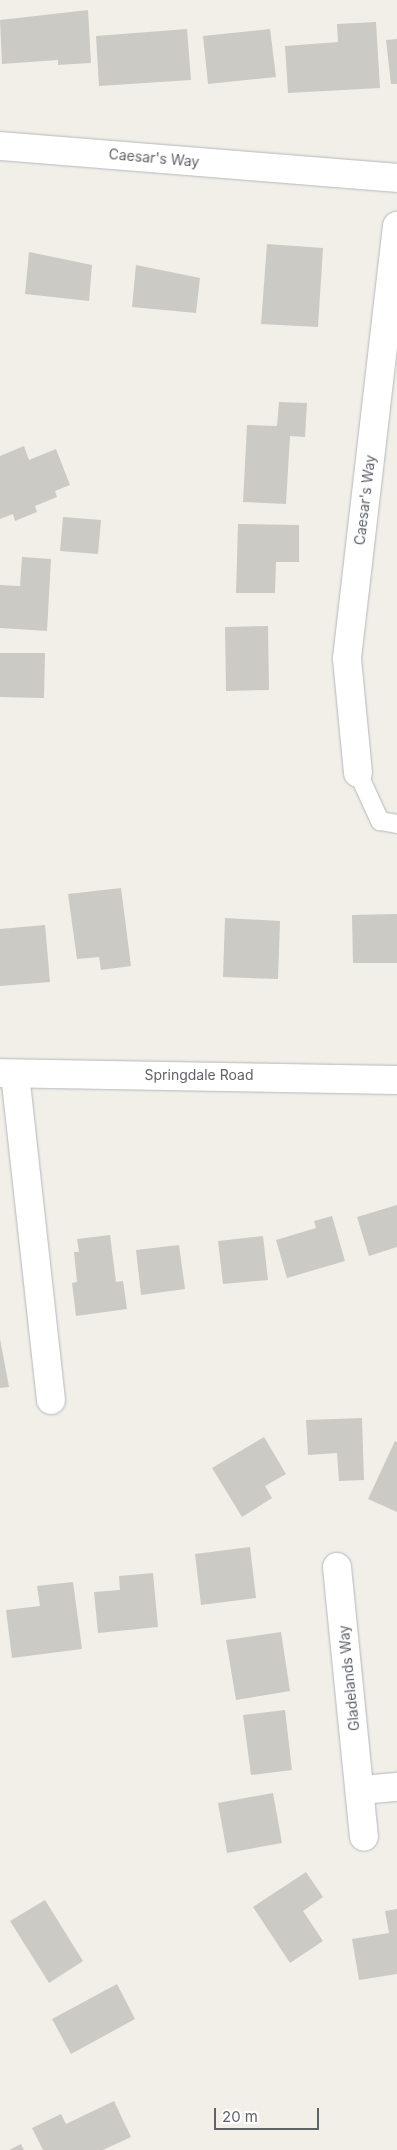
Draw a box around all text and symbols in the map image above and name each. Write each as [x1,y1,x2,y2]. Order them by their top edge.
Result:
street label: Caesar's Way [108,146,200,170]
street label: Caesar's Way [351,454,379,546]
street label: Springdale Road [145,1067,253,1083]
street label: Gladelands Way [335,1624,363,1732]
scale bar [217,2098,322,2130]
text: 20 m [222,2107,258,2126]

